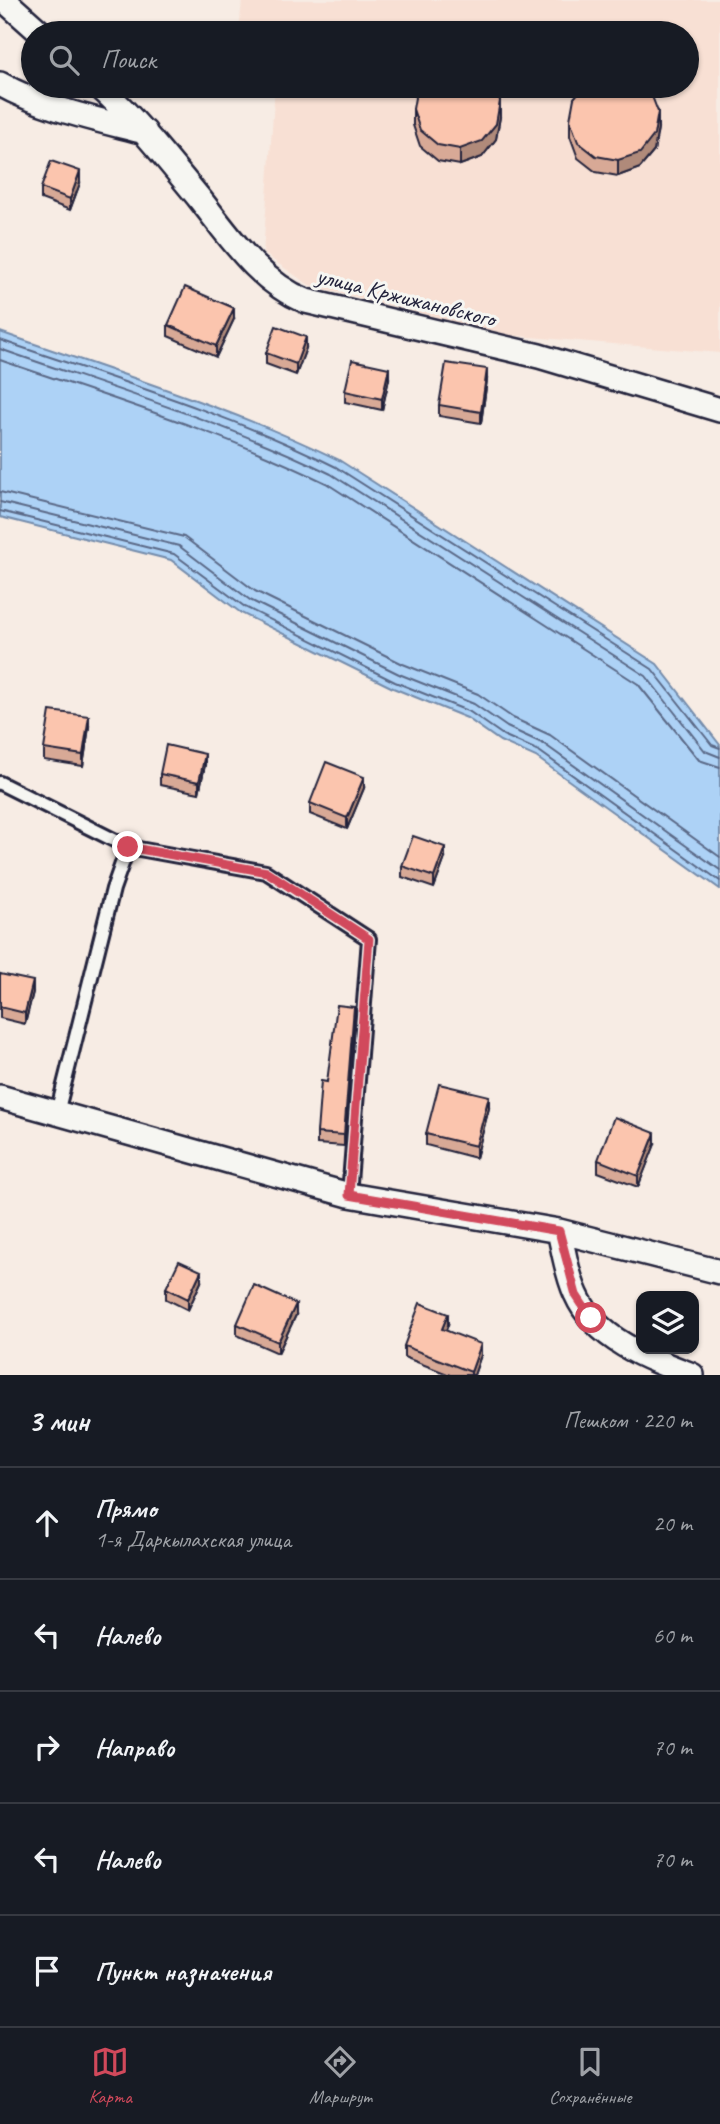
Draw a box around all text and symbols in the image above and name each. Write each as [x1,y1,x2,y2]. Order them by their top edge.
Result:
search box [21,21,699,98]
icon: search [45,41,83,79]
text: Поиск [101,43,156,76]
street label: улица Кржижановского [312,260,501,334]
route end [112,831,143,862]
map controls [636,1291,699,1354]
button: layers [636,1291,699,1354]
route start [575,1302,606,1333]
text: 3 мин [28,1402,89,1440]
text: Пешком · 220 m [564,1406,692,1435]
text: Прямо [95,1492,157,1525]
icon: ahead [28,1504,66,1542]
text: 20 m [653,1509,692,1538]
text: 1-я Даркылахская улица [95,1525,291,1554]
icon: left [28,1616,66,1654]
text: Налево [95,1619,161,1652]
text: 60 m [653,1621,692,1650]
icon: right [28,1728,66,1766]
text: Направо [95,1731,174,1764]
text: 70 m [653,1733,692,1762]
icon: left [28,1840,66,1878]
text: Налево [95,1843,161,1876]
text: 70 m [653,1845,692,1874]
icon: arrive [28,1952,66,1990]
text: Пункт назначения [95,1955,271,1988]
tab: Карта [89,2043,132,2109]
tab: Маршрут [309,2043,372,2109]
tab: Сохранённые [549,2043,631,2109]

